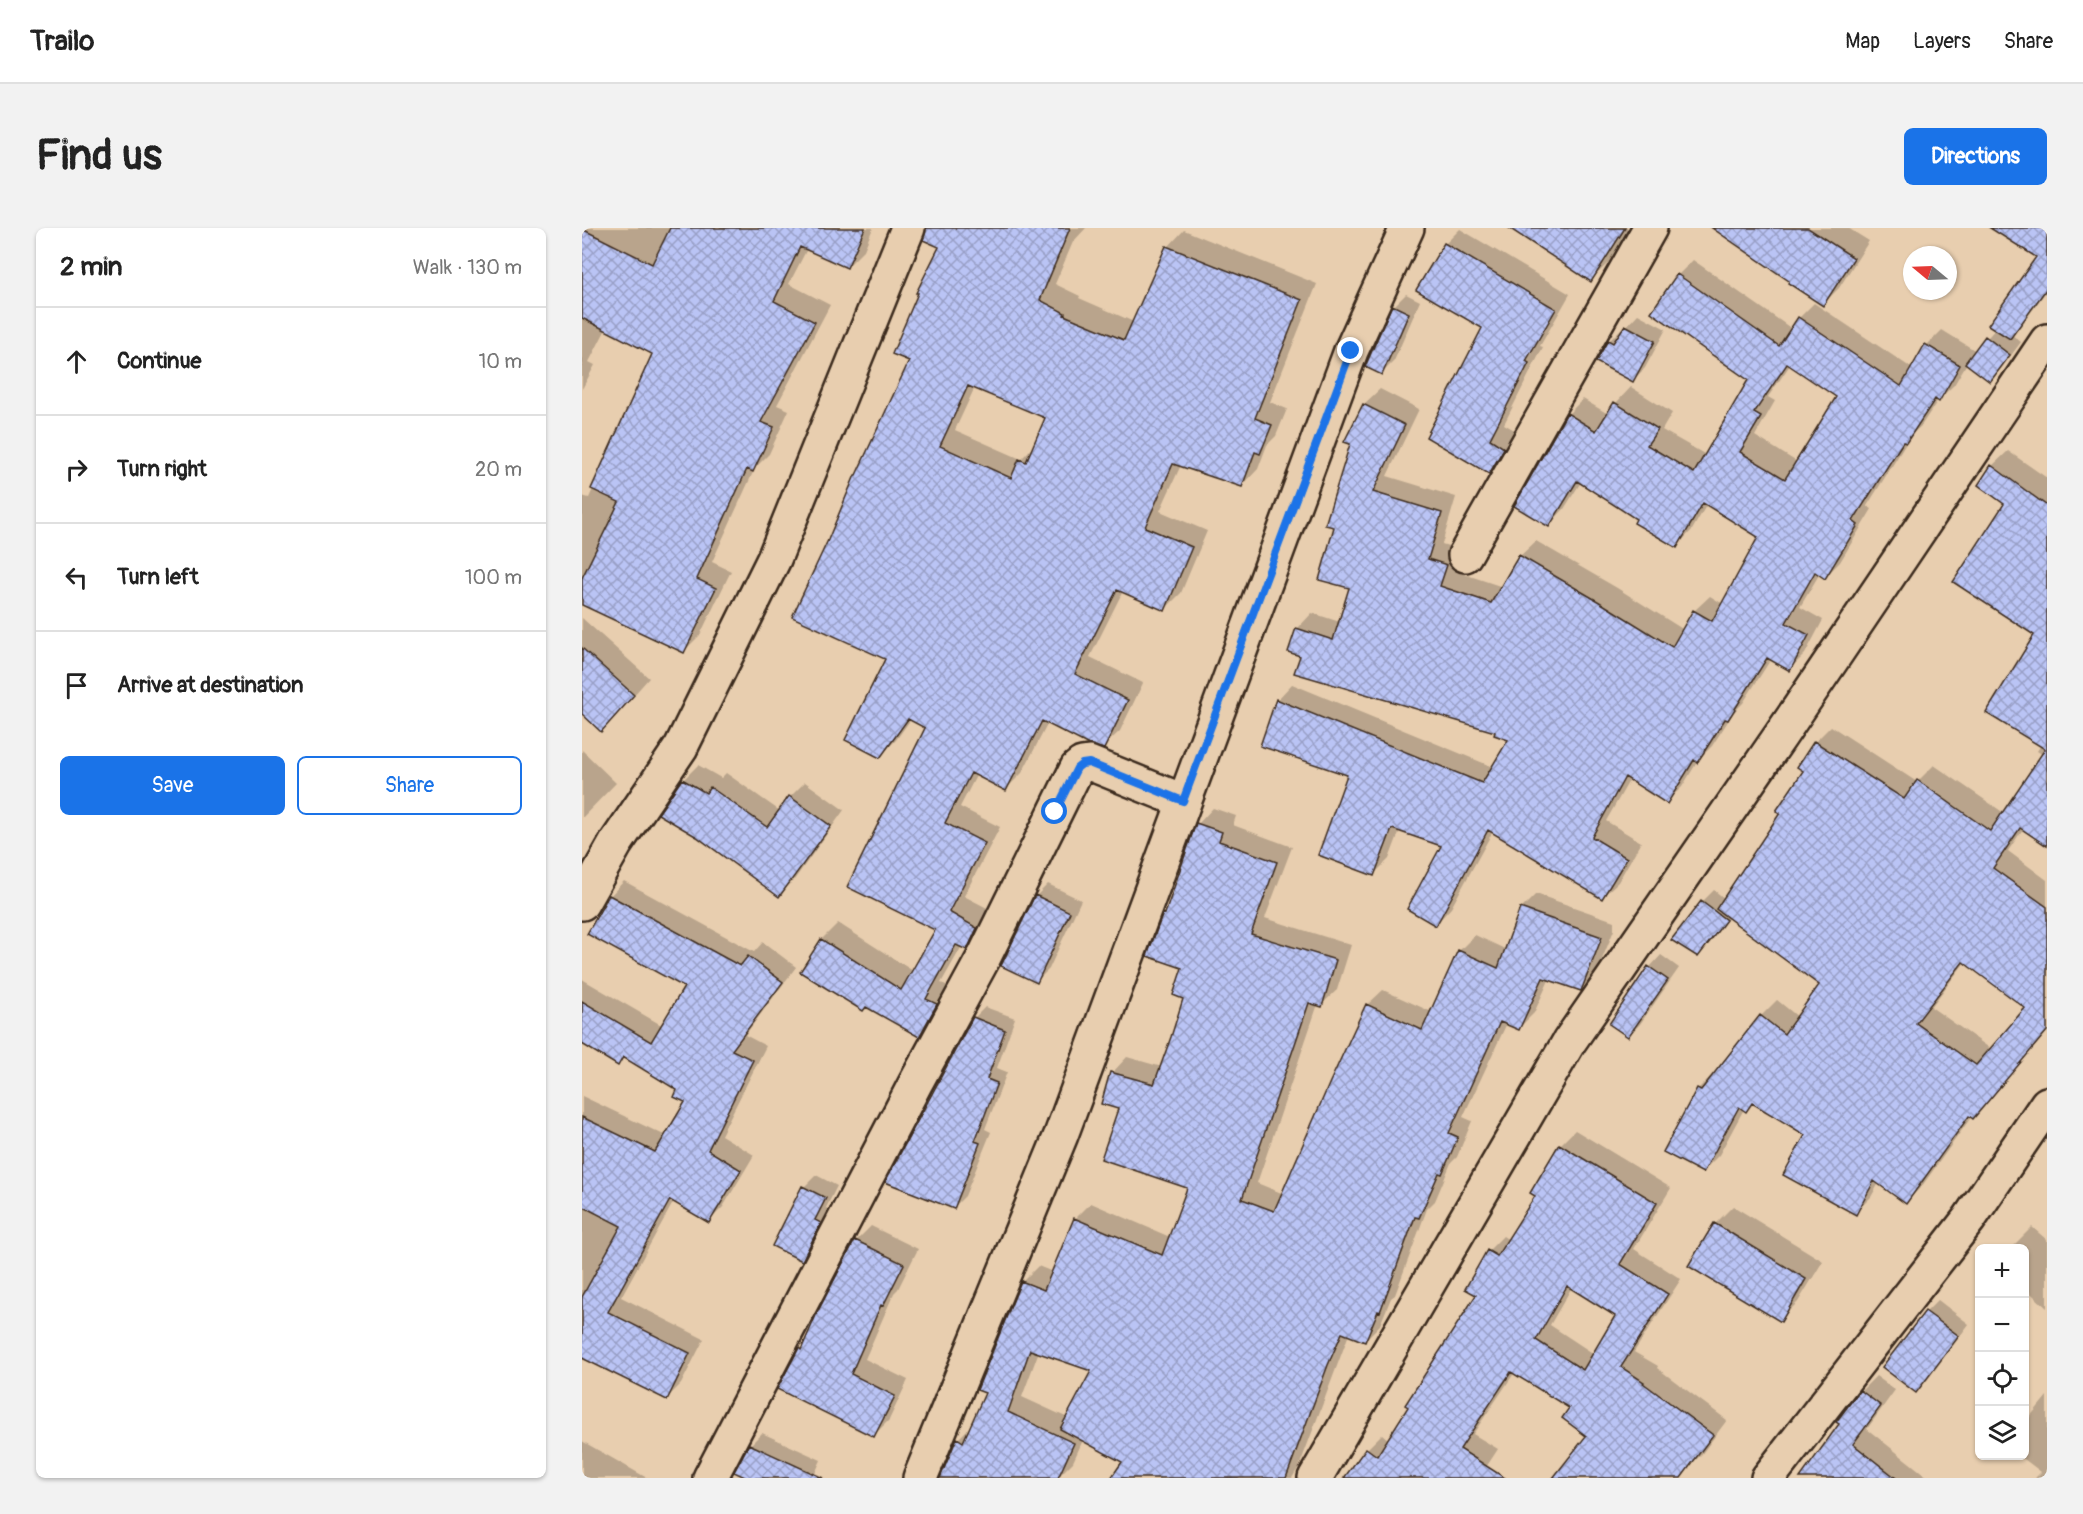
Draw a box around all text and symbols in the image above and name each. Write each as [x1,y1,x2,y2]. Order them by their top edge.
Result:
text: Trailo [30,24,94,59]
text: Map [1845,28,1880,55]
text: Layers [1913,28,1971,55]
text: Share [2004,28,2053,55]
button: Directions [1904,128,2047,185]
text: Find us [36,130,162,182]
north arrow [1903,246,1957,300]
text: 2 min [60,251,122,283]
text: Walk · 130 m [413,255,522,280]
route end [1337,337,1363,363]
icon: ahead [60,345,93,378]
text: Continue [117,347,201,375]
text: 10 m [478,349,522,374]
icon: right [60,453,93,486]
text: Turn right [117,455,207,483]
text: 20 m [475,457,522,482]
icon: left [60,561,93,594]
text: Turn left [117,563,199,591]
text: 100 m [465,565,522,590]
icon: arrive [60,669,93,702]
text: Arrive at destination [117,671,303,699]
button: Save [60,756,285,815]
button: Share [297,756,522,815]
route start [1041,798,1067,824]
map controls [1975,1244,2029,1460]
button: + [1975,1244,2029,1298]
button: − [1975,1298,2029,1352]
button: locate [1975,1352,2029,1406]
button: layers [1975,1406,2029,1460]

